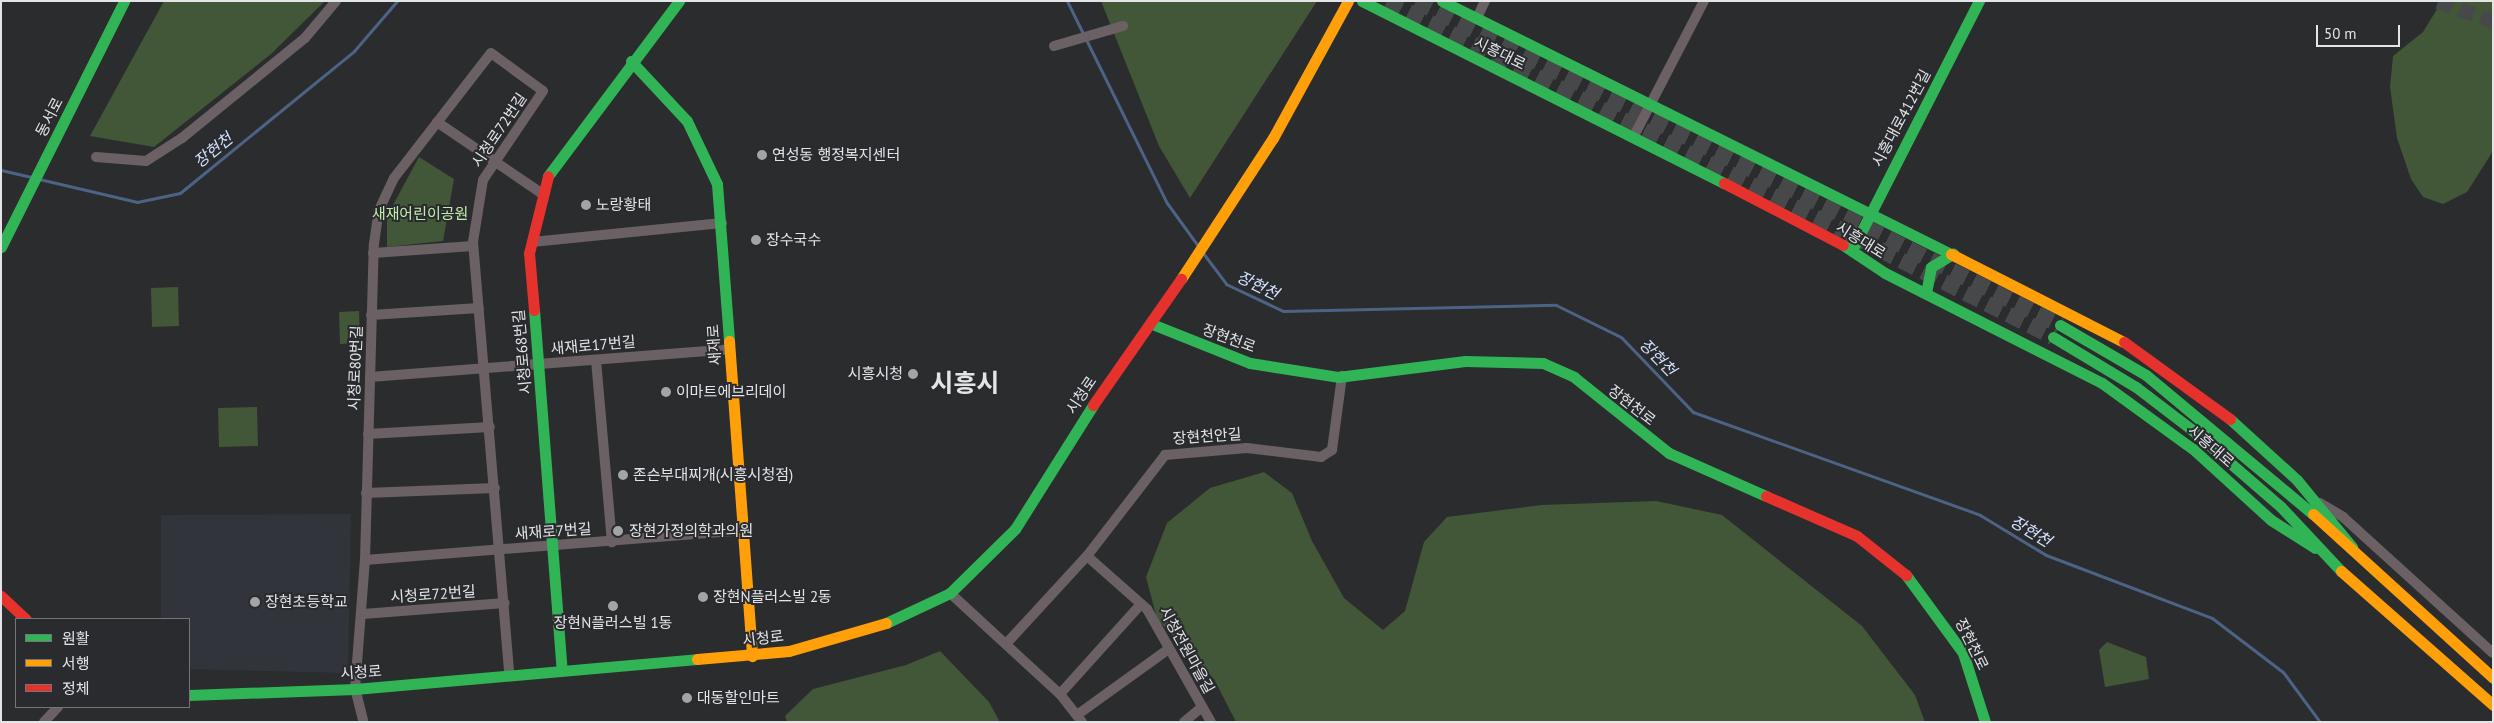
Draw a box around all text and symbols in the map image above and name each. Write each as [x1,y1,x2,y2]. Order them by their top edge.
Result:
scale bar [2319,15,2403,47]
text: 50 m [2324,24,2357,43]
street label: 시흥대로 [1471,33,1529,73]
street label: 시흥대로412번길 [1868,66,1934,170]
street label: 시청로72번길 [468,90,530,170]
street label: 동서로 [32,94,66,140]
water label: 장현천 [190,129,236,171]
place label: 연성동 행정복지센터 [772,146,900,164]
marker: 연성동 행정복지센터 [756,149,768,161]
place label: 노랑황태 [596,196,651,214]
marker: 노랑황태 [580,199,592,211]
park label: 새재어린이공원 [372,205,468,223]
street label: 시흥대로 [1833,218,1889,262]
place label: 장수국수 [766,231,821,249]
marker: 장수국수 [750,234,762,246]
water label: 장현천 [1234,267,1282,303]
street label: 시청로68번길 [509,309,535,395]
street label: 장현천로 [1200,320,1258,356]
street label: 새재로 [704,324,724,366]
street label: 시청로80번길 [345,325,365,411]
street label: 새재로17번길 [550,332,636,358]
water label: 장현천 [1636,334,1680,380]
place label: 시흥시청 [848,365,903,383]
marker: 시흥시청 [907,368,919,380]
district label: 시흥시 [931,368,999,398]
street label: 시청로 [1062,373,1100,417]
street label: 장현천로 [1605,381,1659,429]
place label: 이마트에브리데이 [676,383,786,401]
marker: 이마트에브리데이 [660,386,672,398]
street label: 시흥대로 [2184,421,2238,471]
street label: 장현천안길 [1172,425,1242,447]
place label: 존슨부대찌개(시흥시청점) [633,466,793,484]
marker: 존슨부대찌개(시흥시청점) [617,469,629,481]
water label: 장현천 [2007,511,2055,551]
street label: 새재로7번길 [514,519,592,543]
place label: 장현가정의학과의원 [629,522,753,540]
marker: 장현가정의학과의원 [611,524,625,538]
street label: 시청로72번길 [390,582,476,606]
place label: 장현N플러스빌 2동 [713,588,832,606]
marker: 장현N플러스빌 2동 [697,591,709,603]
place label: 장현초등학교 [265,593,348,611]
marker: 장현초등학교 [249,596,261,608]
marker: 장현N플러스빌 1동 [607,600,619,612]
street label: 시청전원마을길 [1156,603,1218,697]
place label: 장현N플러스빌 1동 [554,614,672,632]
street label: 장현천로 [1952,615,1992,673]
legend [15,618,190,708]
street label: 시청로 [741,627,785,649]
text: 원활 [62,629,90,648]
text: 서행 [62,654,90,673]
street label: 시청로 [340,662,382,682]
text: 정체 [62,679,90,698]
place label: 대동할인마트 [697,689,780,707]
marker: 대동할인마트 [681,692,693,704]

